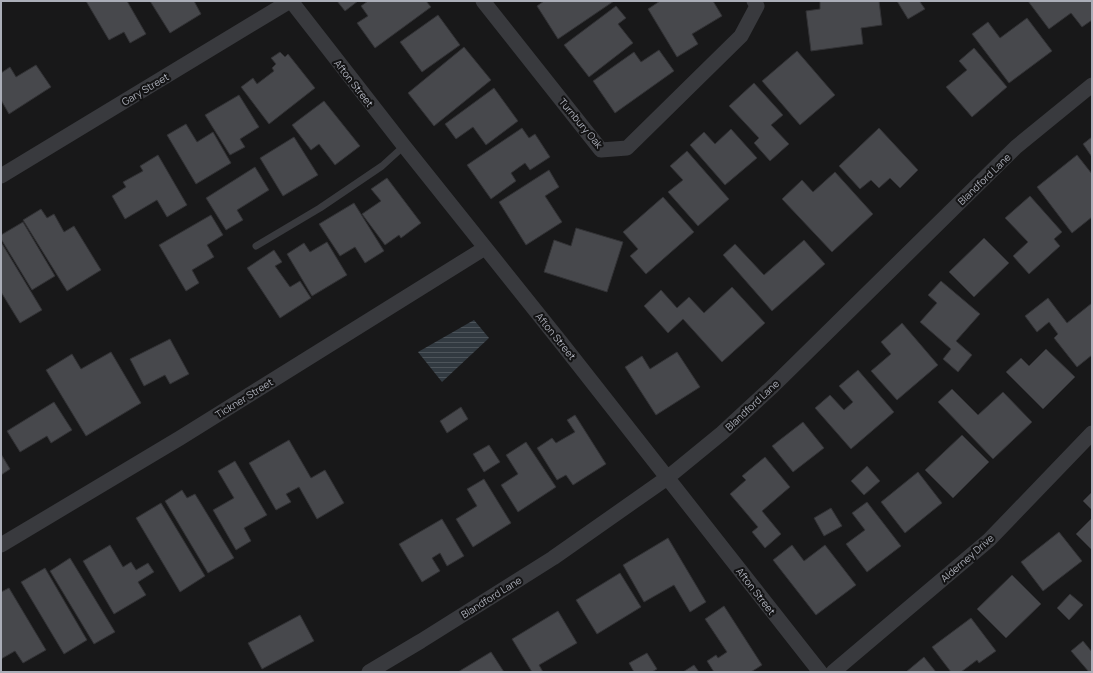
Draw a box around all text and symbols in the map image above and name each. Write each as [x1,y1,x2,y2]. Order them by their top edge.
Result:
street label: Afton Street [331,56,377,110]
street label: Gary Street [119,69,171,109]
street label: Turnbury Oak [556,95,607,152]
street label: Blandford Lane [954,150,1014,208]
street label: Afton Street [533,310,579,362]
street label: Tickner Street [213,375,275,421]
street label: Blandford Lane [722,376,782,434]
street label: Alderney Drive [937,531,997,585]
street label: Afton Street [733,564,779,618]
street label: Blandford Lane [458,573,524,621]

